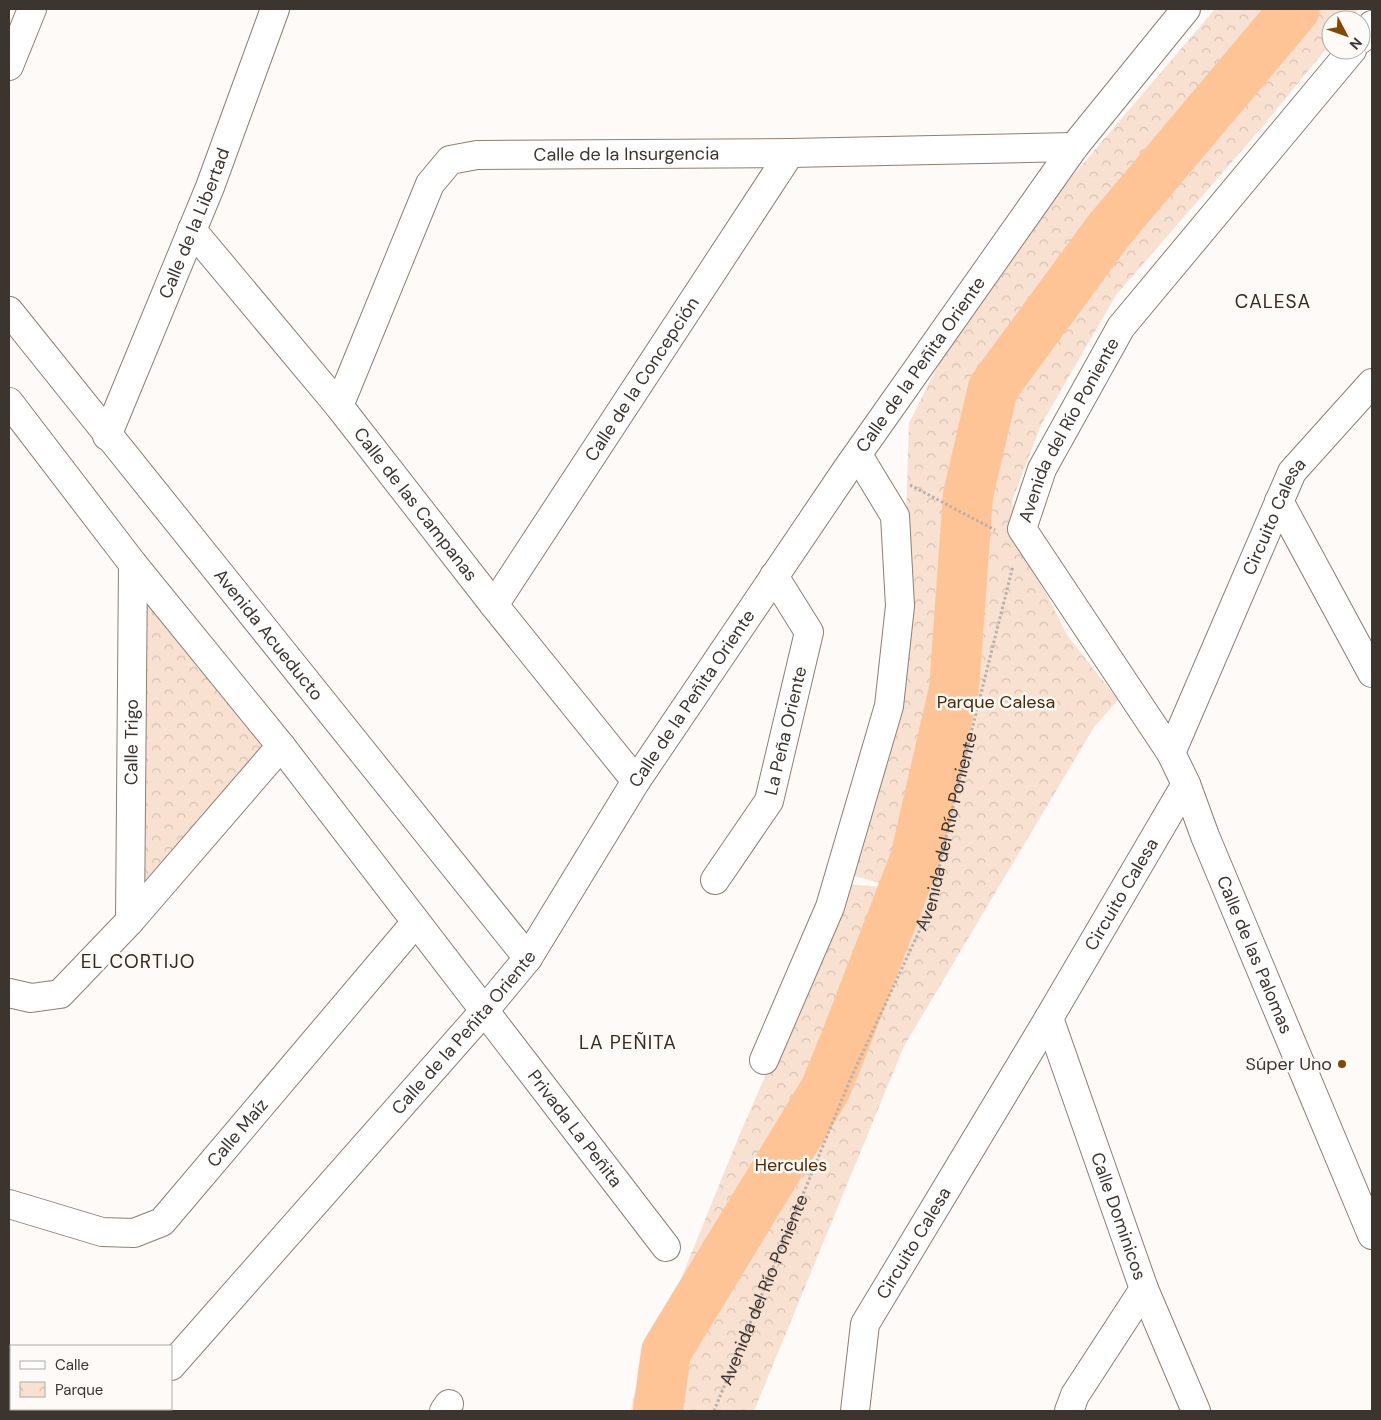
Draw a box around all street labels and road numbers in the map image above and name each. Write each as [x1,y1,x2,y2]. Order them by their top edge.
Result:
street label: Calle de la Insurgencia [533,141,719,167]
street label: Calle de la Libertad [153,144,235,302]
street label: Calle de la Peñita Oriente [850,272,991,457]
street label: Calle de la Concepción [579,292,705,466]
street label: Avenida del Río Poniente [1013,333,1125,526]
street label: Calle de las Campanas [348,423,483,586]
street label: Circuito Calesa [1237,453,1311,579]
street label: Avenida Acueducto [209,564,329,706]
street label: Calle de la Peñita Oriente [623,605,760,792]
street label: La Peña Oriente [759,664,813,798]
street label: Calle Trigo [119,699,144,785]
street label: Avenida del Río Poniente [909,729,983,935]
street label: Circuito Calesa [1079,834,1164,955]
street label: Calle de las Palomas [1211,872,1298,1037]
street label: Calle de la Peñita Oriente [386,946,542,1120]
street label: Privada La Peñita [522,1065,628,1192]
street label: Calle Maíz [201,1093,273,1172]
street label: Calle Dominicos [1085,1149,1152,1283]
street label: Circuito Calesa [871,1183,957,1304]
street label: Avenida del Río Poniente [714,1191,814,1389]

